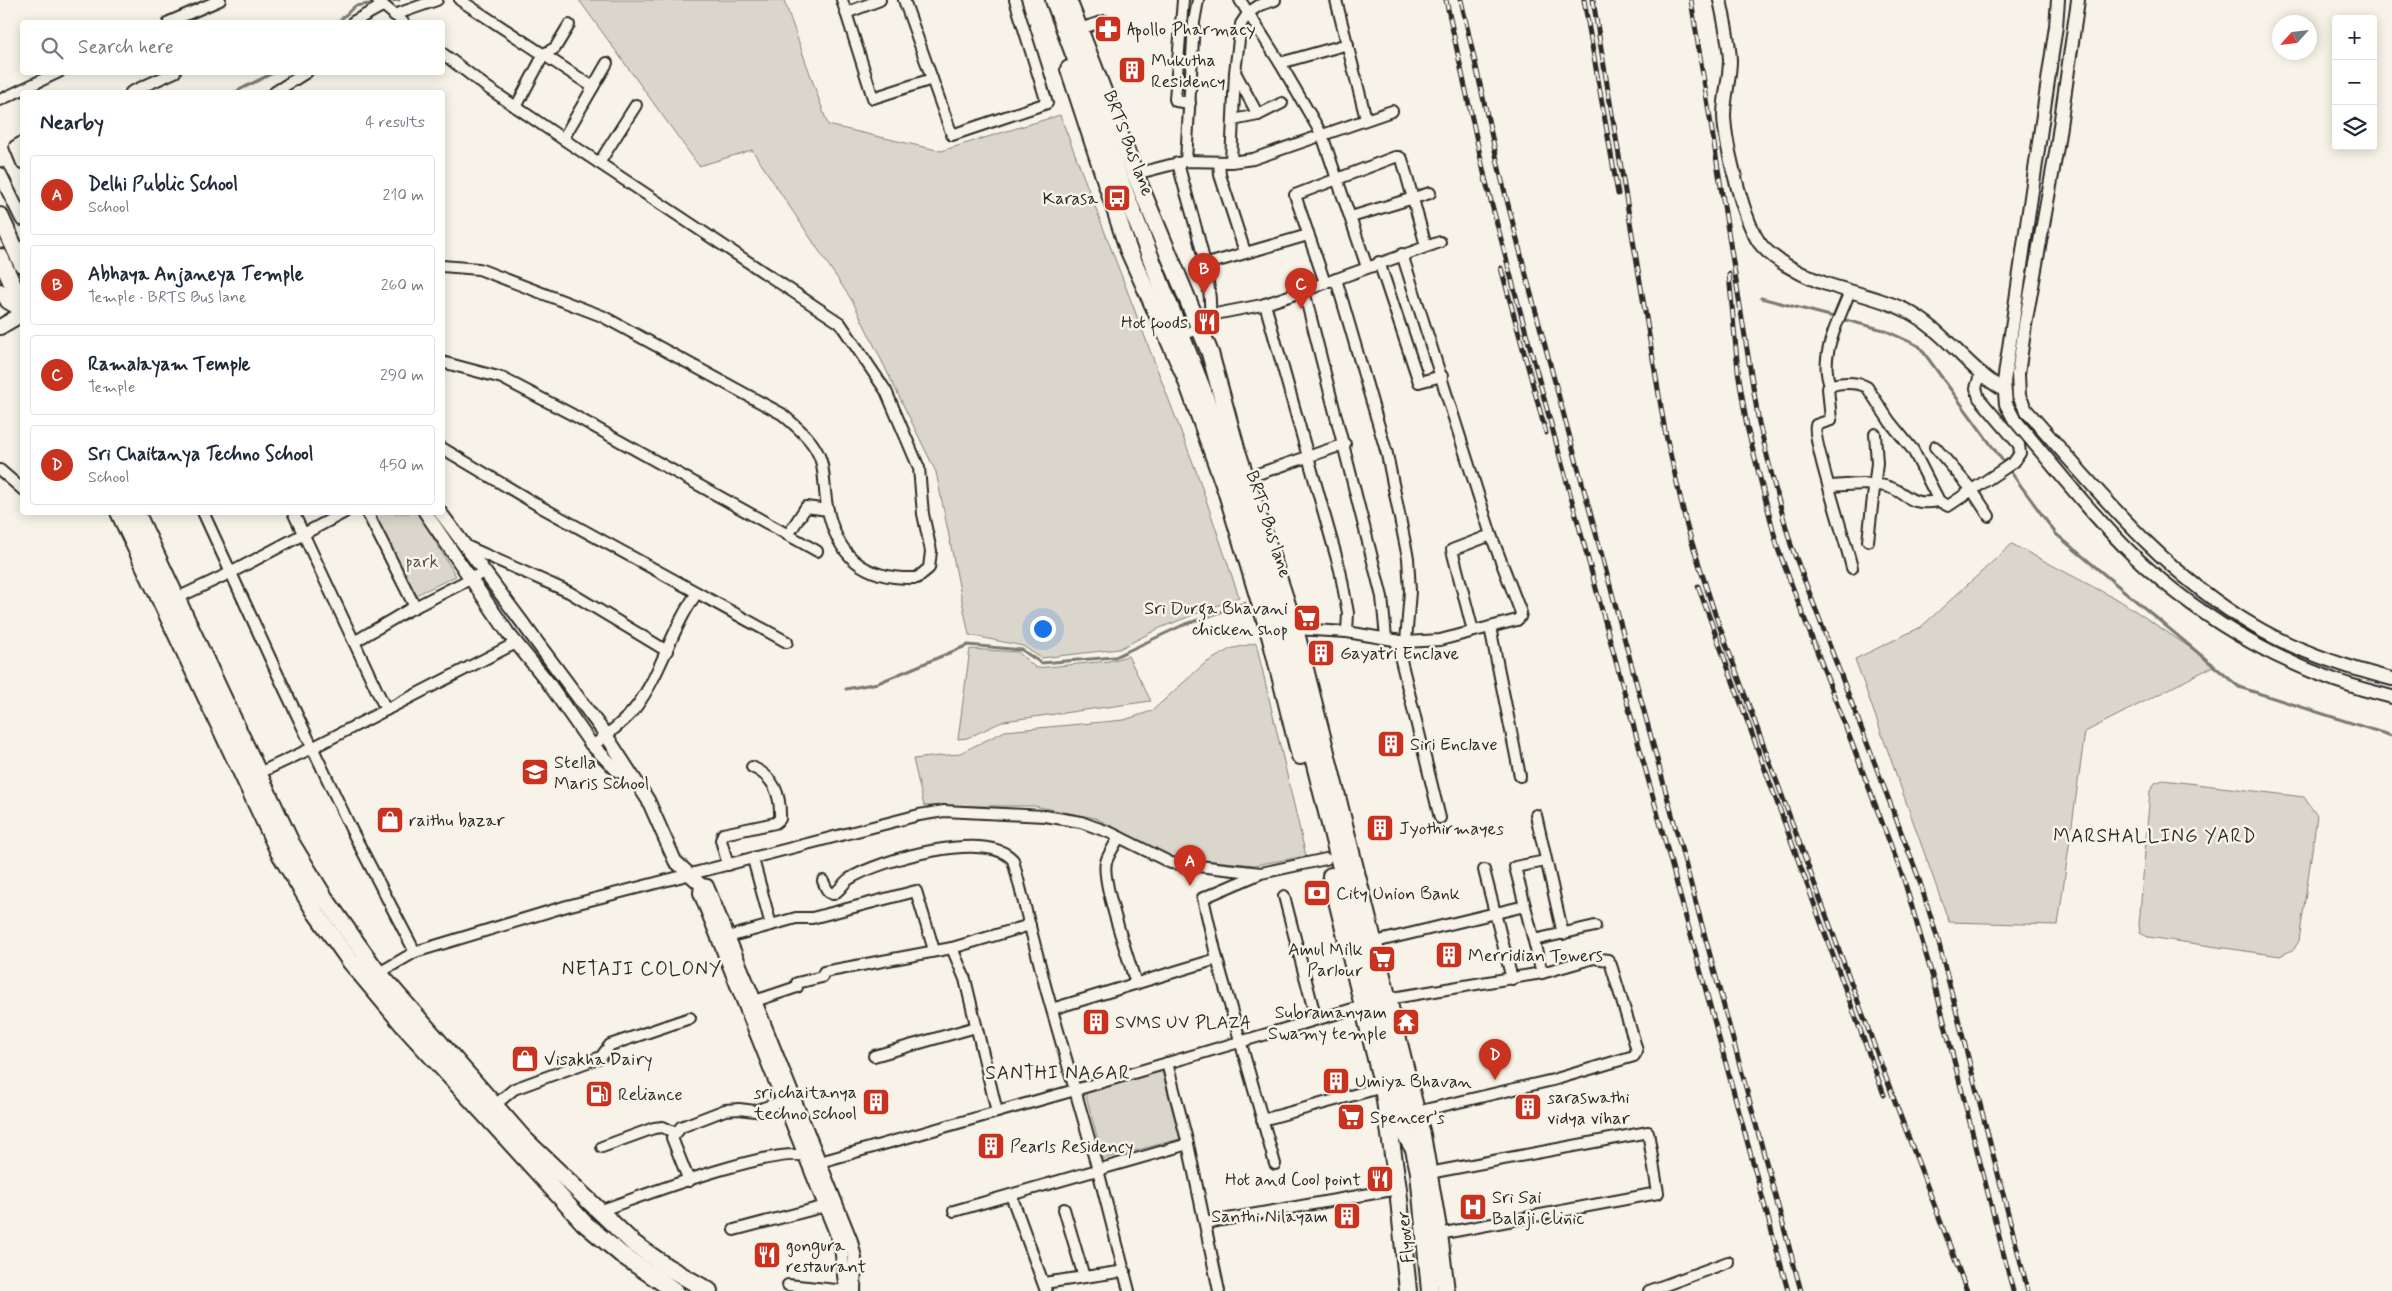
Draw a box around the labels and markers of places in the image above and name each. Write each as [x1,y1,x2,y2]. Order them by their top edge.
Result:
pharmacy icon: Apollo Pharmacy [1093,14,1123,44]
place label: Apollo Pharmacy [1127,18,1256,43]
place label: Mukutha Residency [1151,49,1226,94]
building icon: Mukutha Residency [1117,55,1147,85]
bus stop icon: Karasa [1102,183,1132,213]
place label: Karasa [1042,187,1098,211]
pin: B [1188,253,1220,294]
pin: C [1285,268,1317,309]
restaurant icon: Hot foods [1192,307,1222,337]
place label: Hot foods [1121,311,1188,337]
place label: Sri Durga Bhavani chicken shop [1144,597,1288,642]
supermarket icon: Sri Durga Bhavani chicken shop [1292,603,1322,633]
building icon: Gayatri Enclave [1306,638,1336,668]
place label: Gayatri Enclave [1340,642,1459,666]
building icon: Siri Enclave [1376,729,1406,759]
place label: Siri Enclave [1410,733,1498,757]
place label: Stella Maris School [554,751,649,796]
school or university icon: Stella Maris School [520,757,550,787]
shop icon: raithu bazar [375,805,405,835]
place label: raithu bazar [409,809,505,833]
building icon: Jyothirmayes [1365,813,1395,843]
place label: Jyothirmayes [1399,817,1504,841]
pin: A [1174,845,1206,886]
bank icon: City Union Bank [1302,878,1332,908]
place label: City Union Bank [1336,882,1460,906]
place label: Amul Milk Parlour [1288,938,1363,983]
building icon: Merridian Towers [1434,940,1464,970]
supermarket icon: Amul Milk Parlour [1367,944,1397,974]
place label: Merridian Towers [1468,944,1603,968]
place label: Subramanyam Swamy temple [1268,1001,1387,1046]
building icon: SVMS UV PLAZA [1081,1007,1111,1037]
temple icon: Subramanyam Swamy temple [1391,1007,1421,1037]
place label: SVMS UV PLAZA [1115,1011,1251,1035]
pin: D [1479,1039,1511,1080]
shop icon: Visakha Dairy [510,1044,540,1074]
place label: Visakha Dairy [544,1048,653,1072]
building icon: Umiya Bhavan [1321,1066,1351,1096]
place label: Umiya Bhavan [1355,1070,1472,1094]
fuel station icon: Reliance [584,1079,614,1109]
place label: sri chaitanya techno school [753,1081,857,1126]
place label: Reliance [618,1083,683,1107]
place label: saraswathi vidya vihar [1547,1086,1631,1131]
building icon: sri chaitanya techno school [861,1087,891,1117]
building icon: saraswathi vidya vihar [1513,1092,1543,1122]
supermarket icon: Spencer’s [1336,1102,1366,1132]
place label: Spencer’s [1370,1106,1445,1130]
building icon: Pearls Residency [976,1131,1006,1161]
place label: Pearls Residency [1010,1135,1133,1159]
restaurant icon: Hot and Cool point [1365,1164,1395,1194]
place label: Hot and Cool point [1225,1168,1361,1192]
place label: Sri Sai Balaji Clinic [1492,1186,1585,1231]
hospital icon: Sri Sai Balaji Clinic [1458,1192,1488,1222]
building icon: Santhi Nilayam [1332,1201,1362,1231]
place label: Santhi Nilayam [1211,1205,1328,1229]
place label: gongura restaurant [786,1234,866,1279]
restaurant icon: gongura restaurant [752,1240,782,1270]

